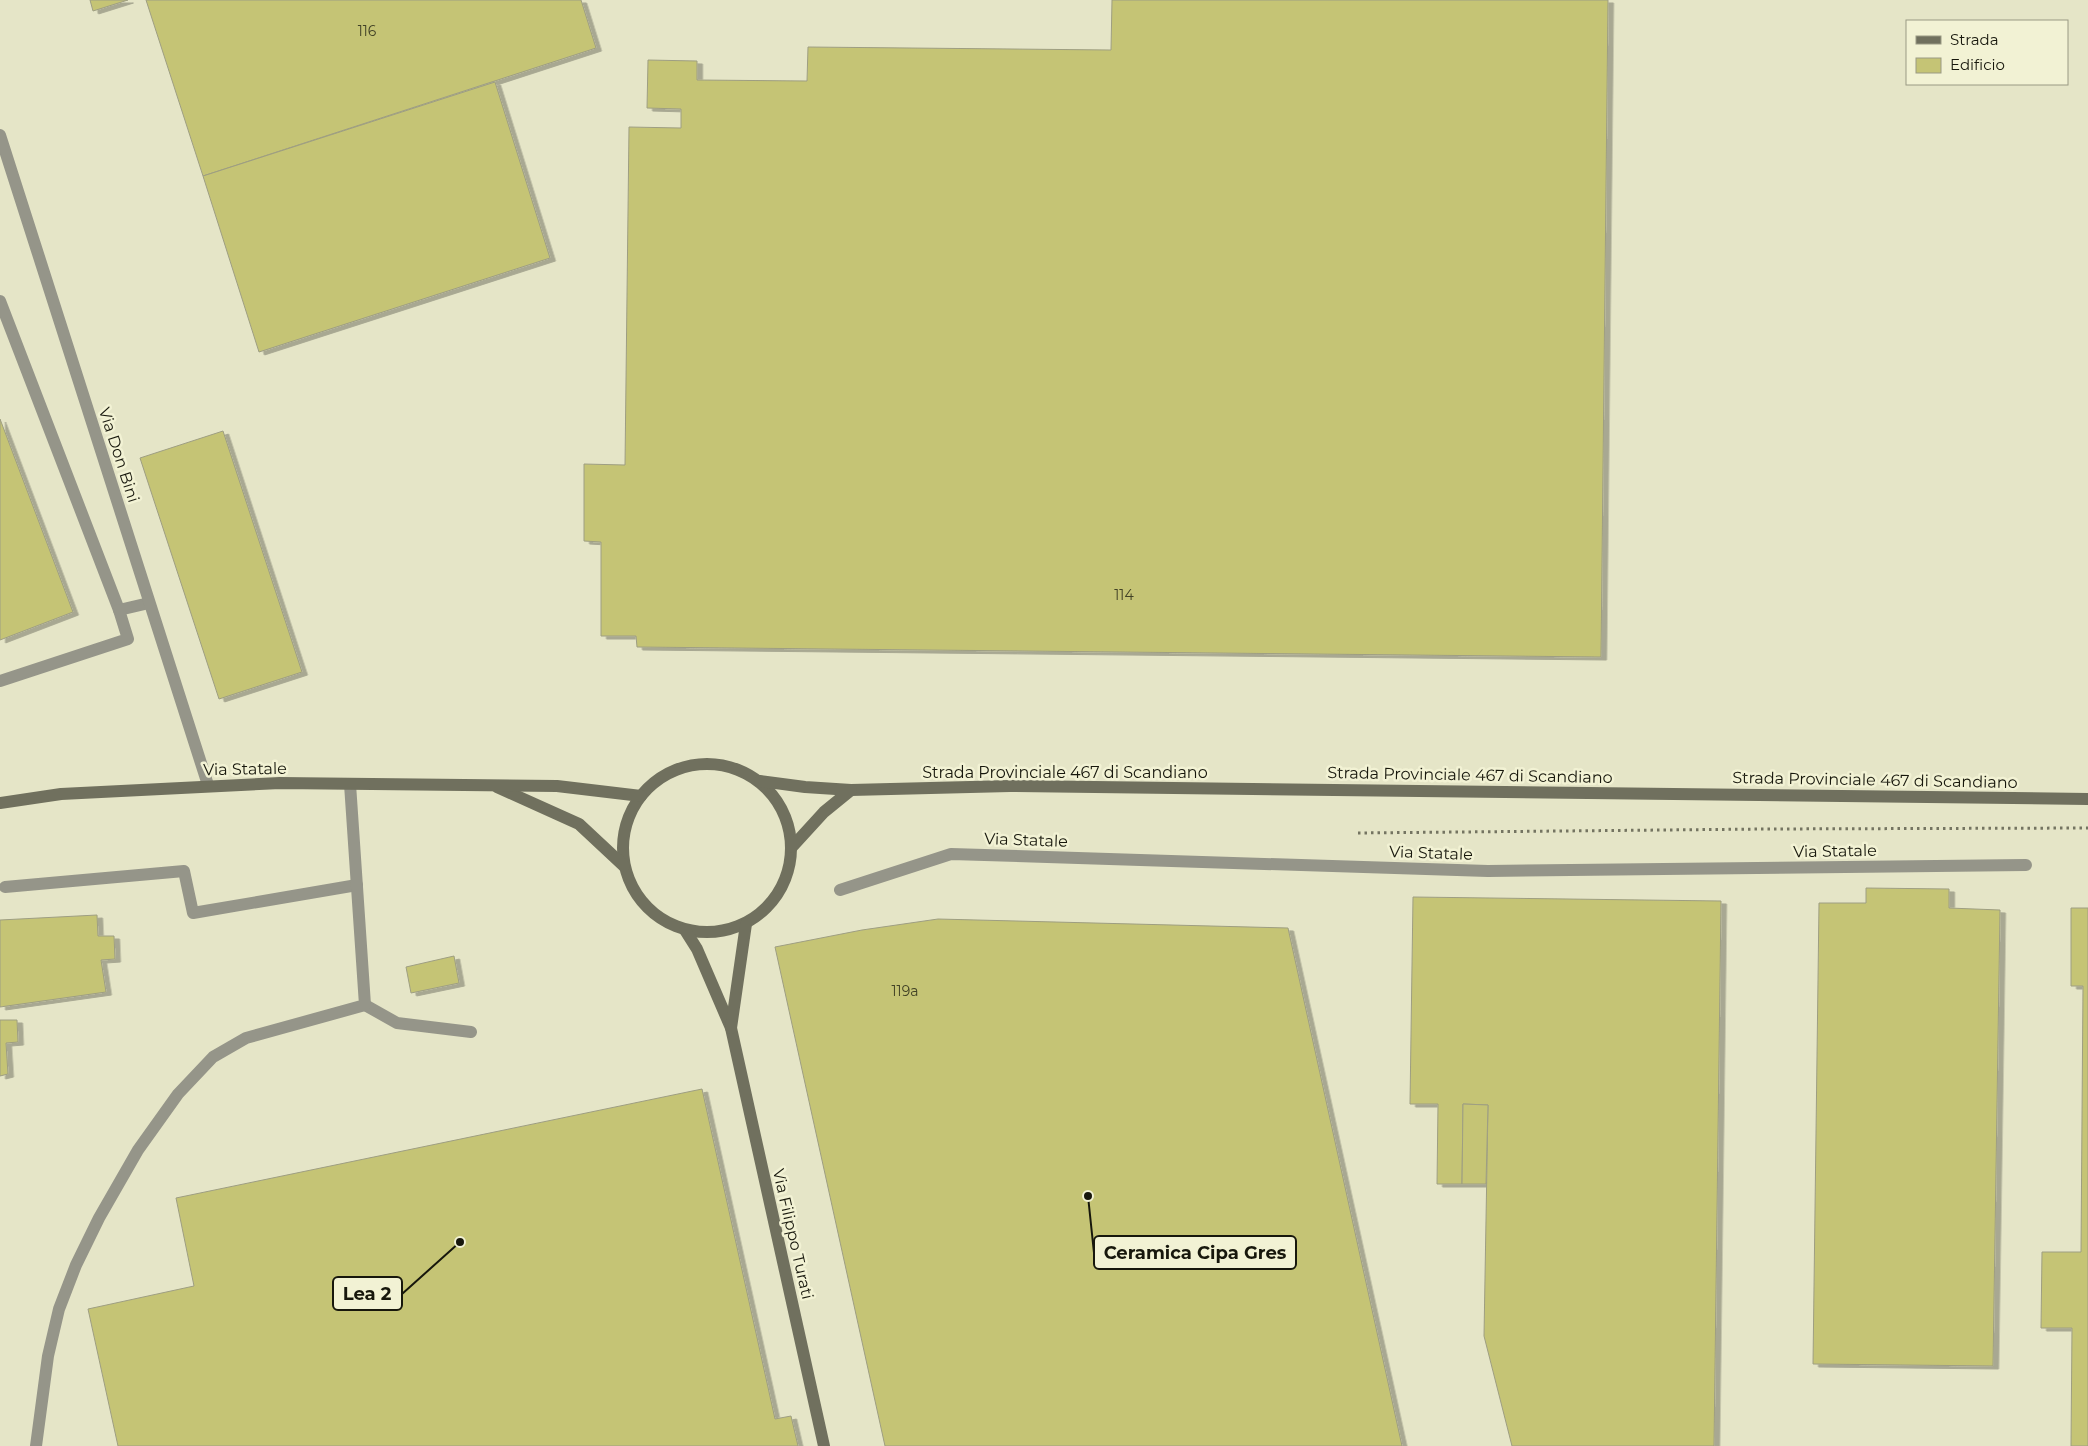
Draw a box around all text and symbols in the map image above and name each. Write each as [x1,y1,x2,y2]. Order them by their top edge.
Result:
legend [1906,20,2068,85]
house number: 116 [358,22,377,40]
text: Strada [1950,30,1999,49]
text: Edificio [1950,55,2005,74]
street label: Via Don Bini [95,405,143,505]
house number: 114 [1114,586,1134,604]
street label: Via Statale [203,759,287,779]
street label: Strada Provinciale 467 di Scandiano [922,763,1208,782]
street label: Strada Provinciale 467 di Scandiano [1327,763,1613,787]
street label: Strada Provinciale 467 di Scandiano [1732,768,2018,792]
street label: Via Statale [984,829,1068,851]
street label: Via Statale [1793,841,1877,861]
street label: Via Statale [1389,842,1473,864]
house number: 119a [892,982,918,1000]
street label: Via Filippo Turati [769,1167,817,1301]
callout: Ceramica Cipa Gres [1094,1236,1296,1269]
text: Ceramica Cipa Gres [1104,1242,1287,1264]
callout: Lea 2 [333,1277,402,1310]
text: Lea 2 [343,1283,392,1305]

